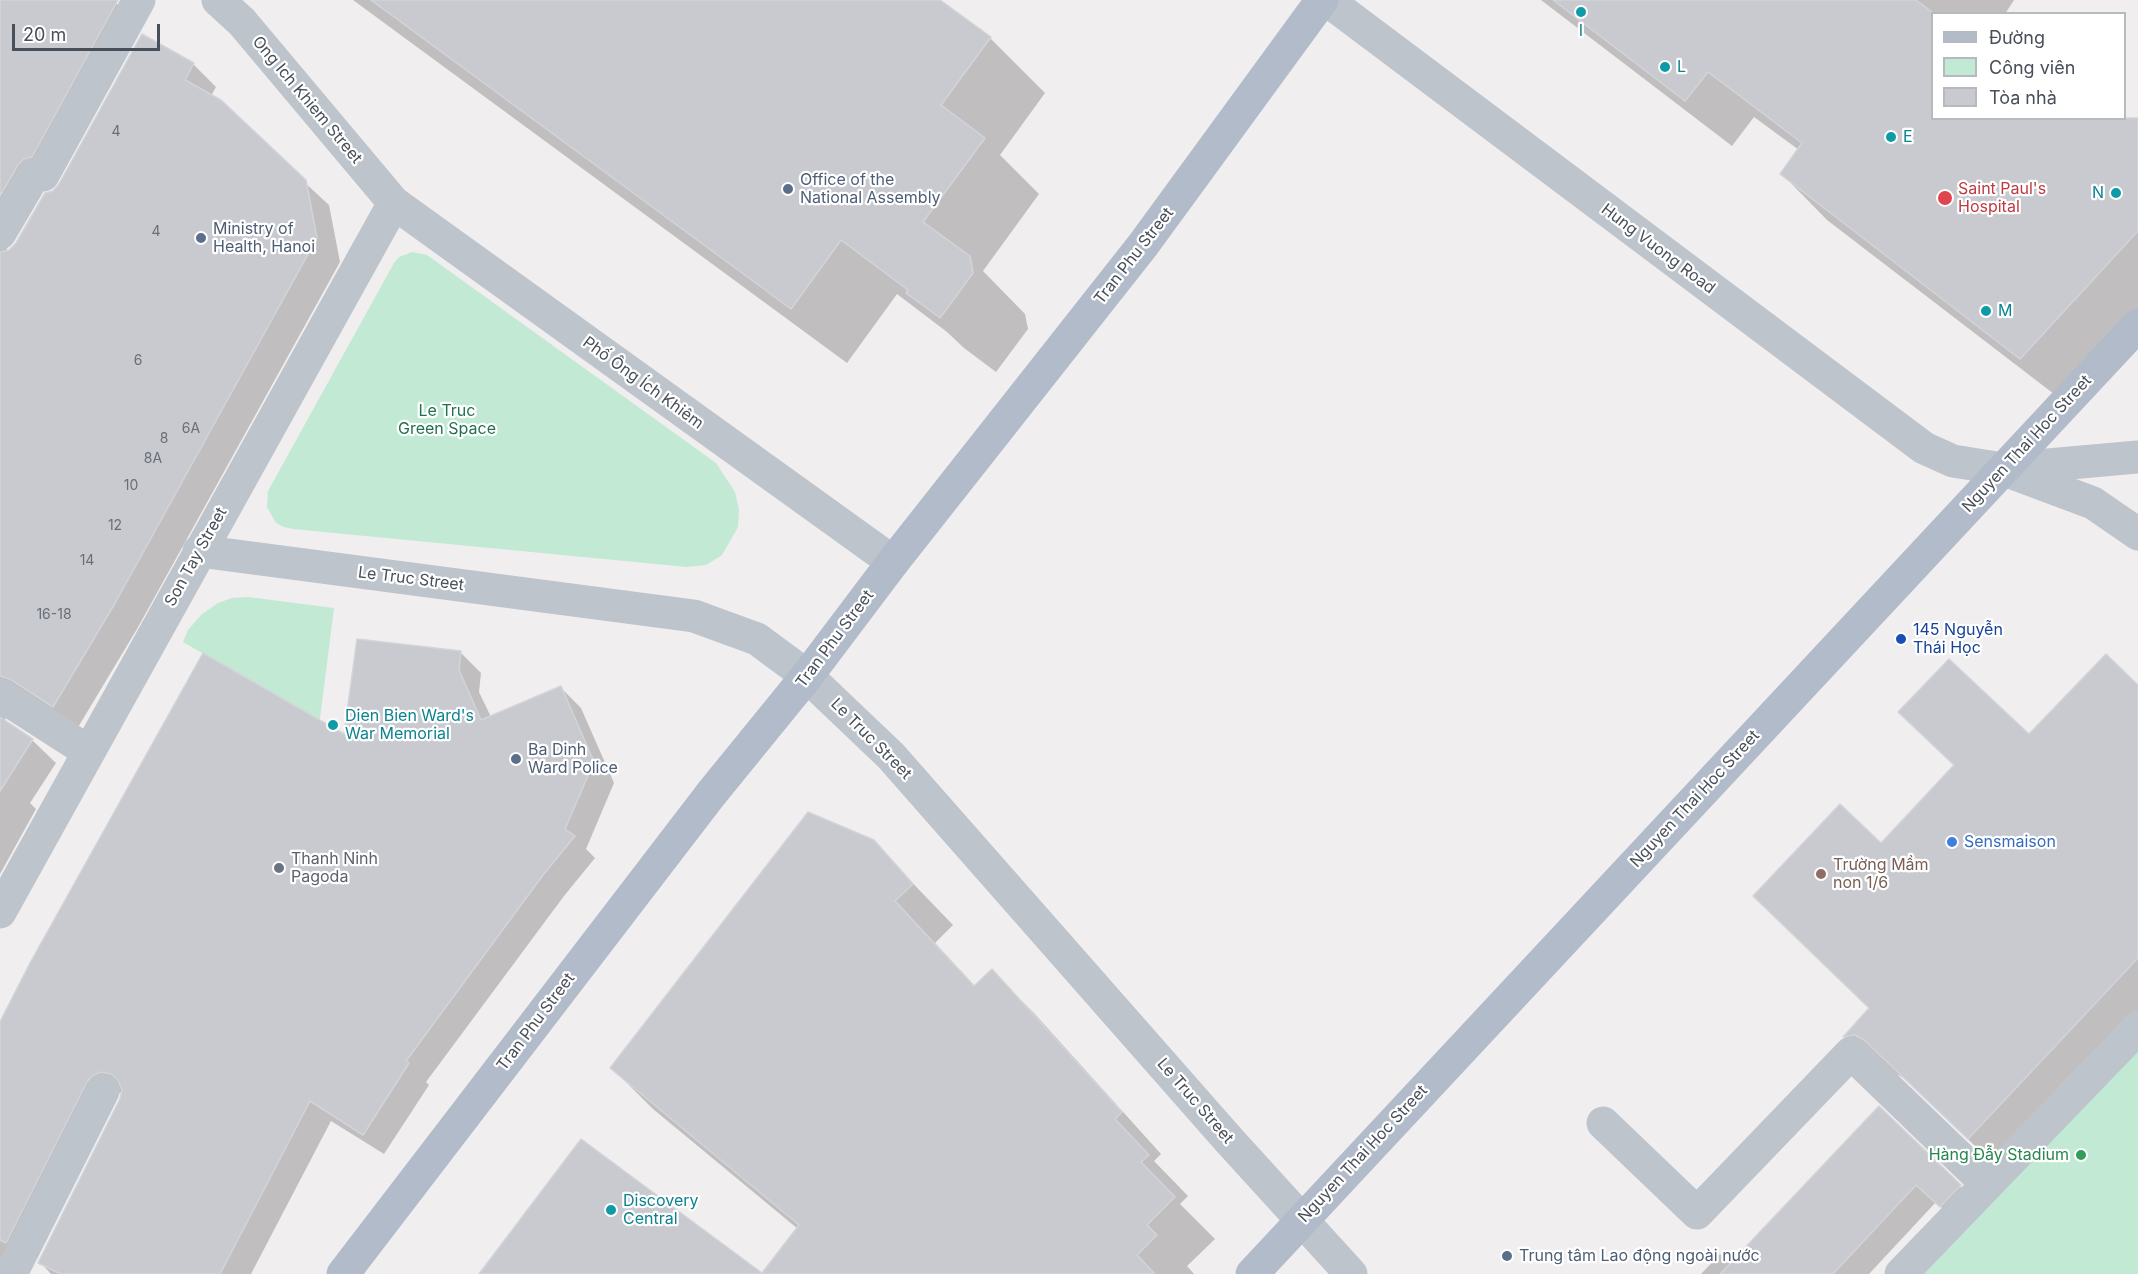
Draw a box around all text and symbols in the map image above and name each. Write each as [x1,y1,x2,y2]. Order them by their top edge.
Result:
marker: I [1574,5,1588,19]
scale bar [15,12,164,50]
legend [1931,12,2126,120]
place label: I [1579,21,1583,41]
text: 20 m [23,24,66,45]
text: Đường [1989,27,2045,48]
street label: Ong Ich Khiem Street [248,32,366,168]
place label: L [1677,57,1686,77]
text: Công viên [1989,57,2075,78]
marker: L [1658,60,1672,74]
text: Tòa nhà [1989,87,2057,108]
house number: 4 [111,124,121,140]
place label: E [1903,127,1913,147]
marker: E [1884,130,1898,144]
place label: Office of the National Assembly [800,170,941,208]
place label: Saint Paul's Hospital [1958,179,2046,217]
marker: Office of the National Assembly [781,182,795,196]
place label: N [2092,183,2104,203]
marker: N [2109,186,2123,200]
marker: Saint Paul's Hospital [1936,189,1954,207]
street label: Hung Vuong Road [1597,200,1719,298]
street label: Tran Phu Street [1090,204,1178,308]
place label: Ministry of Health, Hanoi [213,219,315,257]
house number: 4 [151,224,161,240]
marker: Ministry of Health, Hanoi [194,231,208,245]
place label: M [1998,301,2012,321]
marker: M [1979,304,1993,318]
street label: Phố Ông Ích Khiêm [579,333,707,433]
house number: 6 [134,353,142,369]
street label: Nguyen Thai Hoc Street [1958,371,2096,517]
park label: Le Truc Green Space [398,401,496,439]
house number: 6A [182,421,200,437]
house number: 8 [160,431,168,447]
house number: 8A [144,451,162,467]
house number: 10 [124,478,138,494]
street label: Son Tay Street [161,504,231,610]
house number: 12 [108,518,122,534]
house number: 14 [80,553,94,569]
street label: Le Truc Street [357,563,465,595]
street label: Tran Phu Street [792,586,878,692]
house number: 16-18 [36,607,72,623]
place label: 145 Nguyễn Thái Học [1913,620,2003,658]
marker: 145 Nguyễn Thái Học [1894,632,1908,646]
street label: Le Truc Street [827,695,915,783]
place label: Dien Bien Ward's War Memorial [345,706,474,744]
marker: Dien Bien Ward's War Memorial [326,718,340,732]
street label: Nguyen Thai Hoc Street [1626,726,1764,872]
place label: Ba Dinh Ward Police [528,740,618,778]
marker: Ba Dinh Ward Police [509,752,523,766]
place label: Sensmaison [1964,832,2056,852]
marker: Sensmaison [1945,835,1959,849]
place label: Thanh Ninh Pagoda [291,849,378,887]
place label: Trường Mầm non 1/6 [1833,855,1929,893]
marker: Thanh Ninh Pagoda [272,861,286,875]
marker: Trường Mầm non 1/6 [1814,867,1828,881]
street label: Tran Phu Street [493,969,579,1075]
street label: Le Truc Street [1153,1054,1237,1148]
street label: Nguyen Thai Hoc Street [1294,1081,1432,1227]
place label: Hàng Ðẫy Stadium [1929,1145,2069,1165]
marker: Hàng Ðẫy Stadium [2074,1148,2088,1162]
place label: Discovery Central [623,1191,699,1229]
marker: Discovery Central [604,1203,618,1217]
place label: Trung tâm Lao động ngoài nước [1519,1246,1760,1266]
marker: Trung tâm Lao động ngoài nước [1500,1249,1514,1263]

